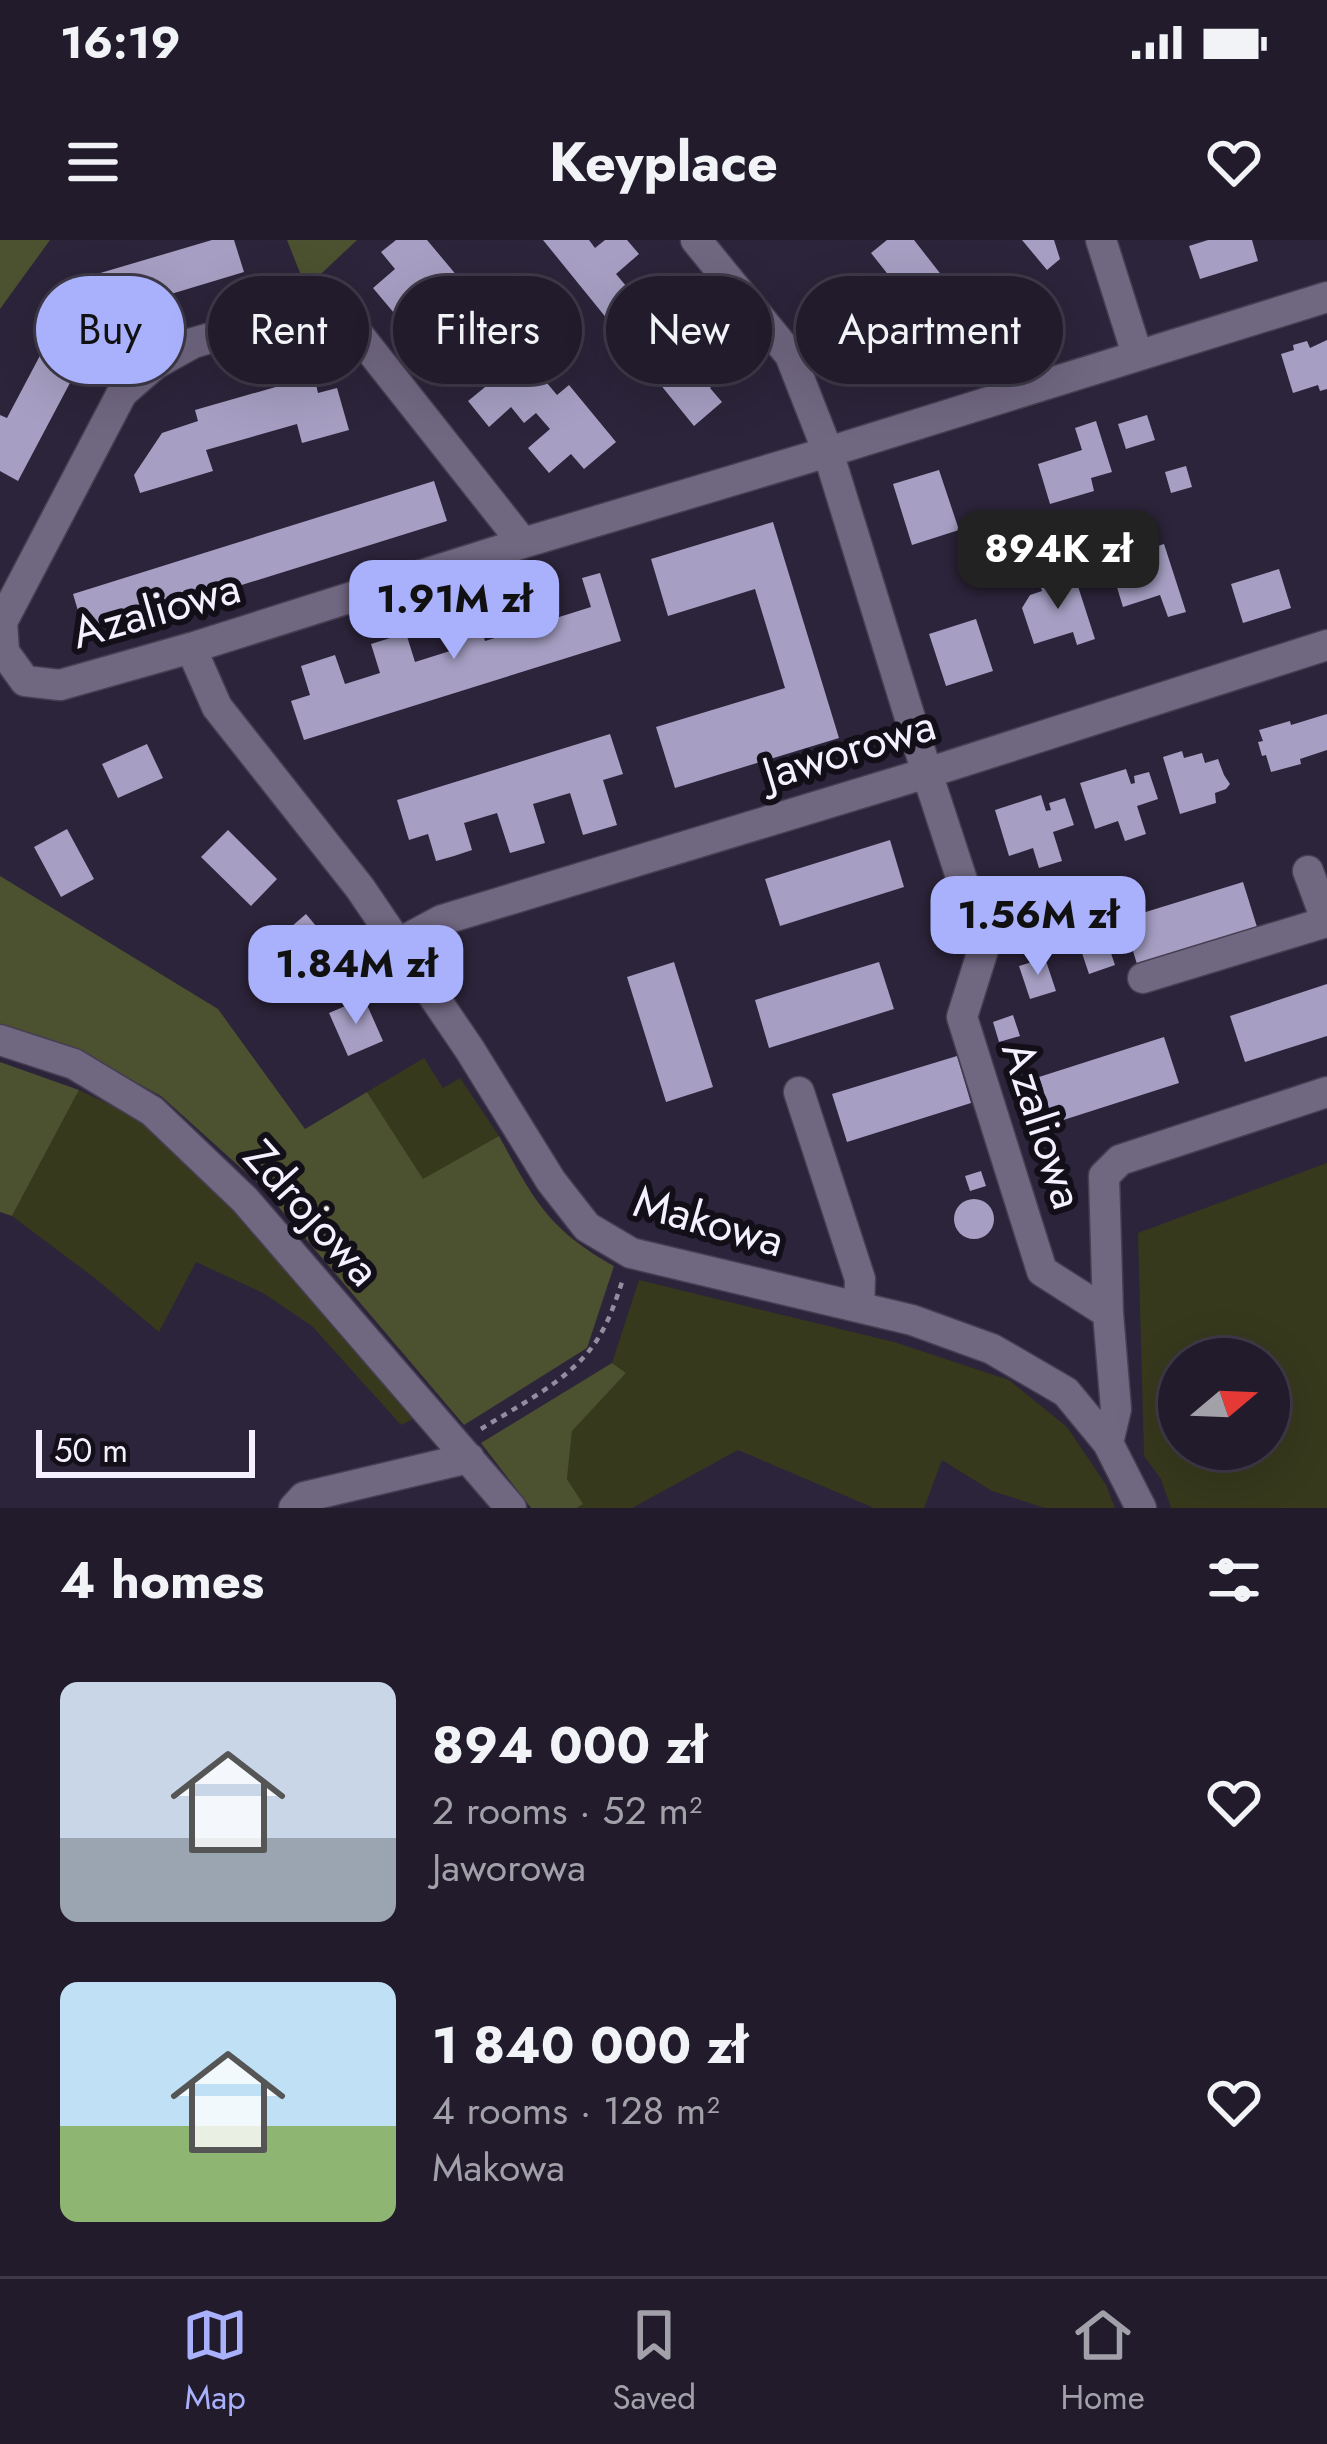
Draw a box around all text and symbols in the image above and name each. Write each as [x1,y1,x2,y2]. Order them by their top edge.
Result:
text: 16:19 [60,10,181,75]
text: Keyplace [549,123,778,201]
icon: menu [60,129,126,195]
icon: heart [1201,129,1267,195]
chip: Buy [36,276,184,384]
chip: Rent [208,276,369,384]
chip: Filters [393,276,582,384]
chip: New [606,276,772,384]
chip: Apartment [796,276,1063,384]
pin: 894K zł [947,510,1169,612]
text: 894K zł [984,520,1132,577]
street label: Azaliowa [64,555,248,665]
pin: 1.91M zł [330,560,578,662]
text: 1.91M zł [376,570,532,627]
street label: Jaworowa [750,692,943,808]
pin: 1.56M zł [914,876,1162,978]
text: 1.56M zł [958,886,1119,943]
pin: 1.84M zł [232,925,480,1027]
text: 1.84M zł [275,935,437,992]
street label: Azaliowa [985,1033,1101,1217]
street label: Zdrojowa [229,1126,395,1300]
street label: Makowa [626,1169,792,1273]
north arrow [1158,1338,1290,1470]
map controls [1158,1338,1290,1470]
scale bar [36,1424,255,1477]
text: 50 m [54,1427,128,1474]
text: 4 homes [60,1543,264,1617]
icon: filters [1201,1547,1267,1613]
text: 894 000 zł [432,1708,706,1782]
icon: home [156,1730,300,1874]
icon: heart [1201,1769,1267,1835]
text: 2 rooms · 52 m² [432,1782,702,1839]
text: Jaworowa [432,1839,586,1896]
text: 1 840 000 zł [432,2008,747,2082]
icon: home [156,2030,300,2174]
icon: heart [1201,2069,1267,2135]
text: 4 rooms · 128 m² [432,2082,720,2139]
text: Makowa [432,2139,565,2196]
tab: Map [182,2302,248,2421]
tab: Saved [612,2302,696,2421]
tab: Home [1060,2302,1145,2421]

